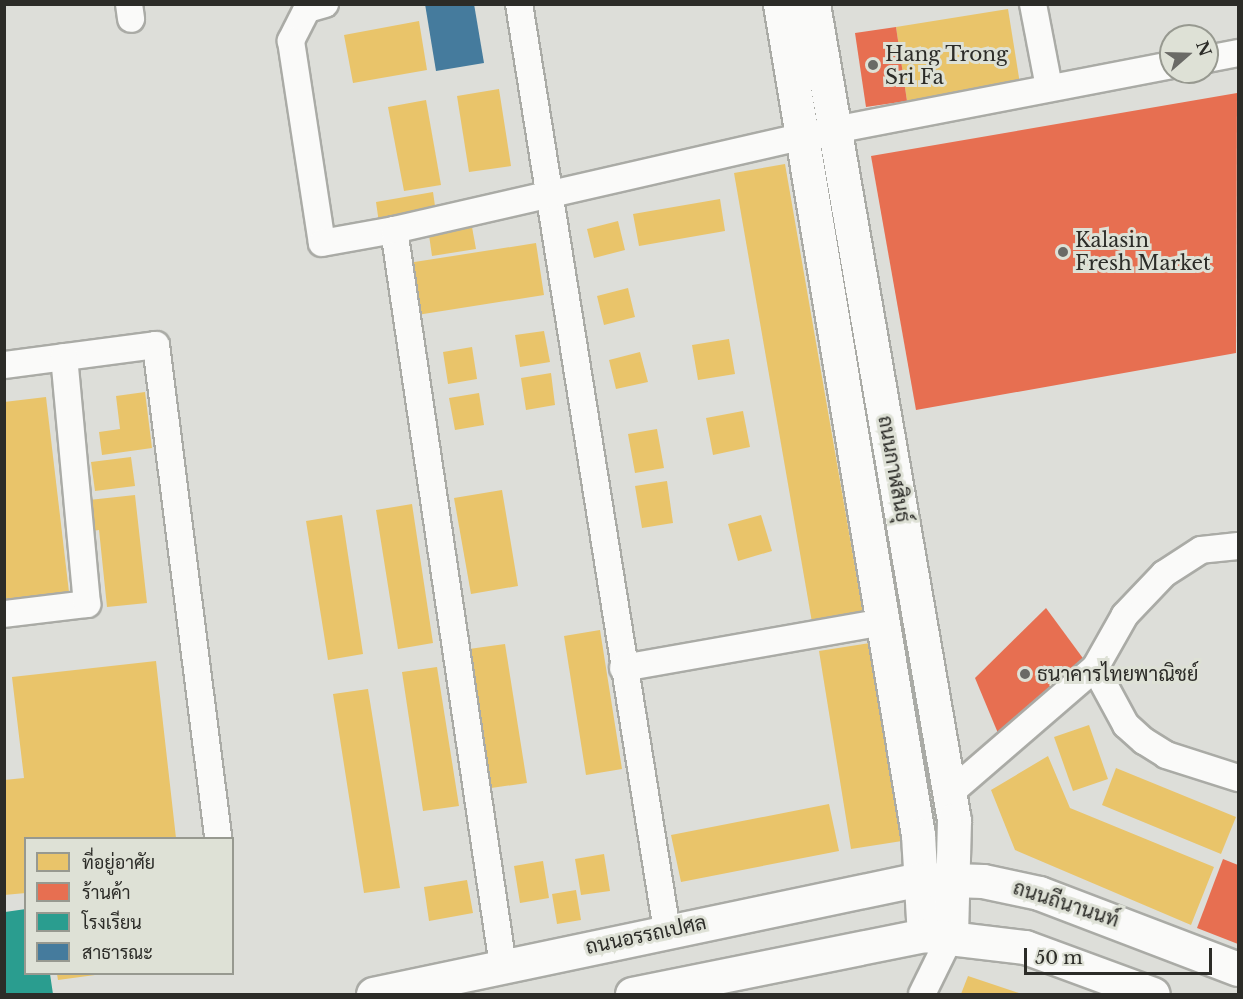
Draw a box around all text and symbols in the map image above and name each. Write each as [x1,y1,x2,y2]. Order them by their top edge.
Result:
north arrow [1159,24,1219,84]
text: N [1192,38,1216,59]
place label: Hang Trong Sri Fa [885,42,1009,89]
marker: Hang Trong Sri Fa [866,58,880,72]
place label: Kalasin Fresh Market [1075,228,1211,275]
marker: Kalasin Fresh Market [1056,245,1070,259]
street label: ถนนกาฬสินธุ์ [873,414,915,524]
place label: ธนาคารไทยพาณิชย์ [1037,662,1198,686]
marker: ธนาคารไทยพาณิชย์ [1018,667,1032,681]
legend [24,837,234,975]
text: ที่อยู่อาศัย [82,852,155,874]
street label: ถนนถีนานนท์ [1010,876,1122,932]
text: ร้านค้า [82,882,131,904]
street label: ถนนอรรถเปศล [583,911,709,959]
text: โรงเรียน [82,912,142,934]
scale bar [1027,936,1214,974]
text: สาธารณะ [82,942,153,964]
text: 50 m [1035,947,1083,969]

